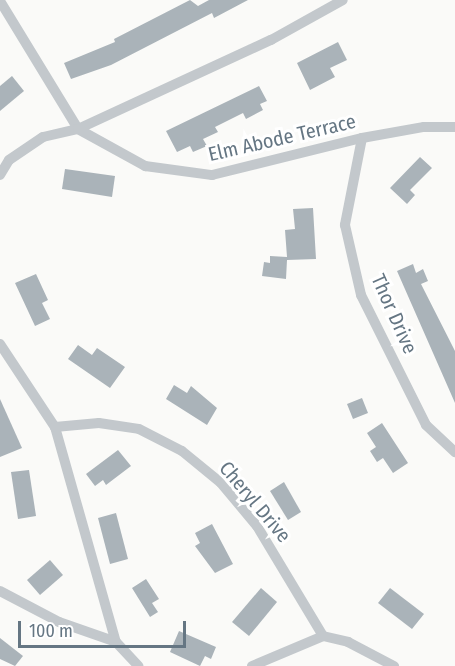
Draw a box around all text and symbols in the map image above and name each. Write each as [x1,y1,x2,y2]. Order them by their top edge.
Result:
street label: Elm Abode Terrace [206,109,358,167]
street label: Thor Drive [366,271,422,357]
street label: Cheryl Drive [214,457,296,547]
scale bar [21,609,189,647]
text: 100 m [29,620,73,642]

